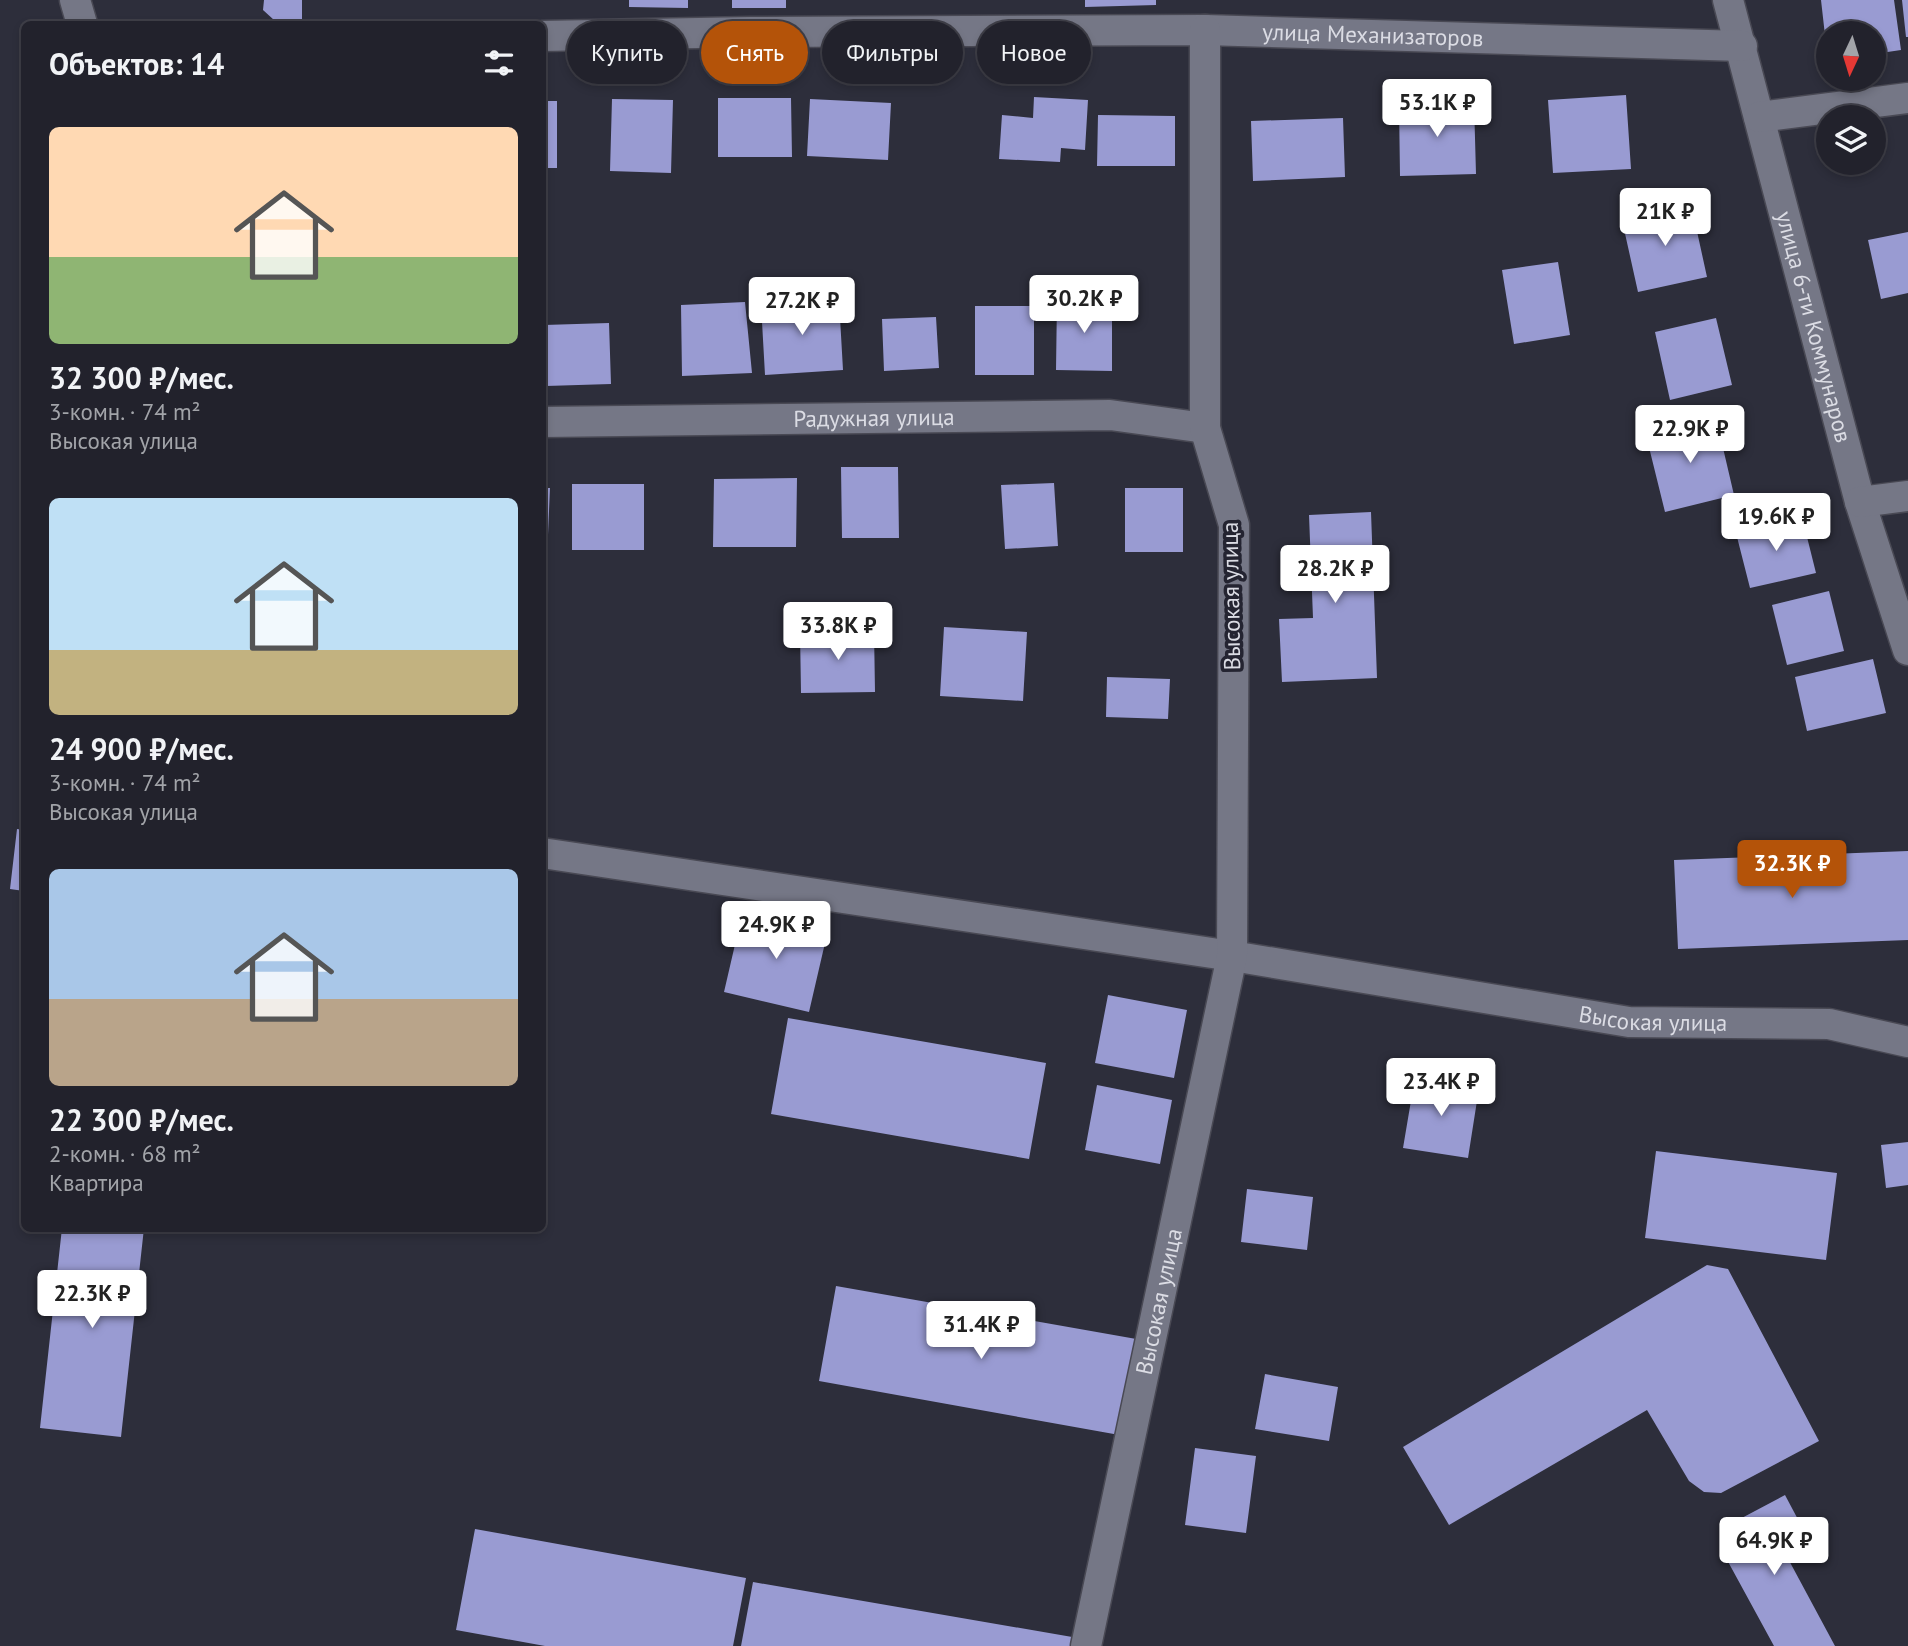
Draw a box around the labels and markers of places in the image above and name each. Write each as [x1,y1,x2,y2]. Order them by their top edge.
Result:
pin: 53.1K ₽ [1372,80,1502,139]
pin: 21K ₽ [1616,188,1714,248]
pin: 30.2K ₽ [1019,276,1149,335]
pin: 27.2K ₽ [737,278,867,337]
pin: 22.9K ₽ [1625,406,1755,465]
pin: 19.6K ₽ [1711,494,1841,553]
pin: 28.2K ₽ [1270,546,1400,605]
pin: 33.8K ₽ [773,602,903,662]
pin: 32.3K ₽ [1727,841,1857,900]
pin: 24.9K ₽ [711,902,841,961]
pin: 23.4K ₽ [1376,1058,1506,1118]
pin: 22.3K ₽ [27,1270,157,1330]
pin: 31.4K ₽ [916,1302,1046,1361]
pin: 64.9K ₽ [1709,1518,1839,1577]

